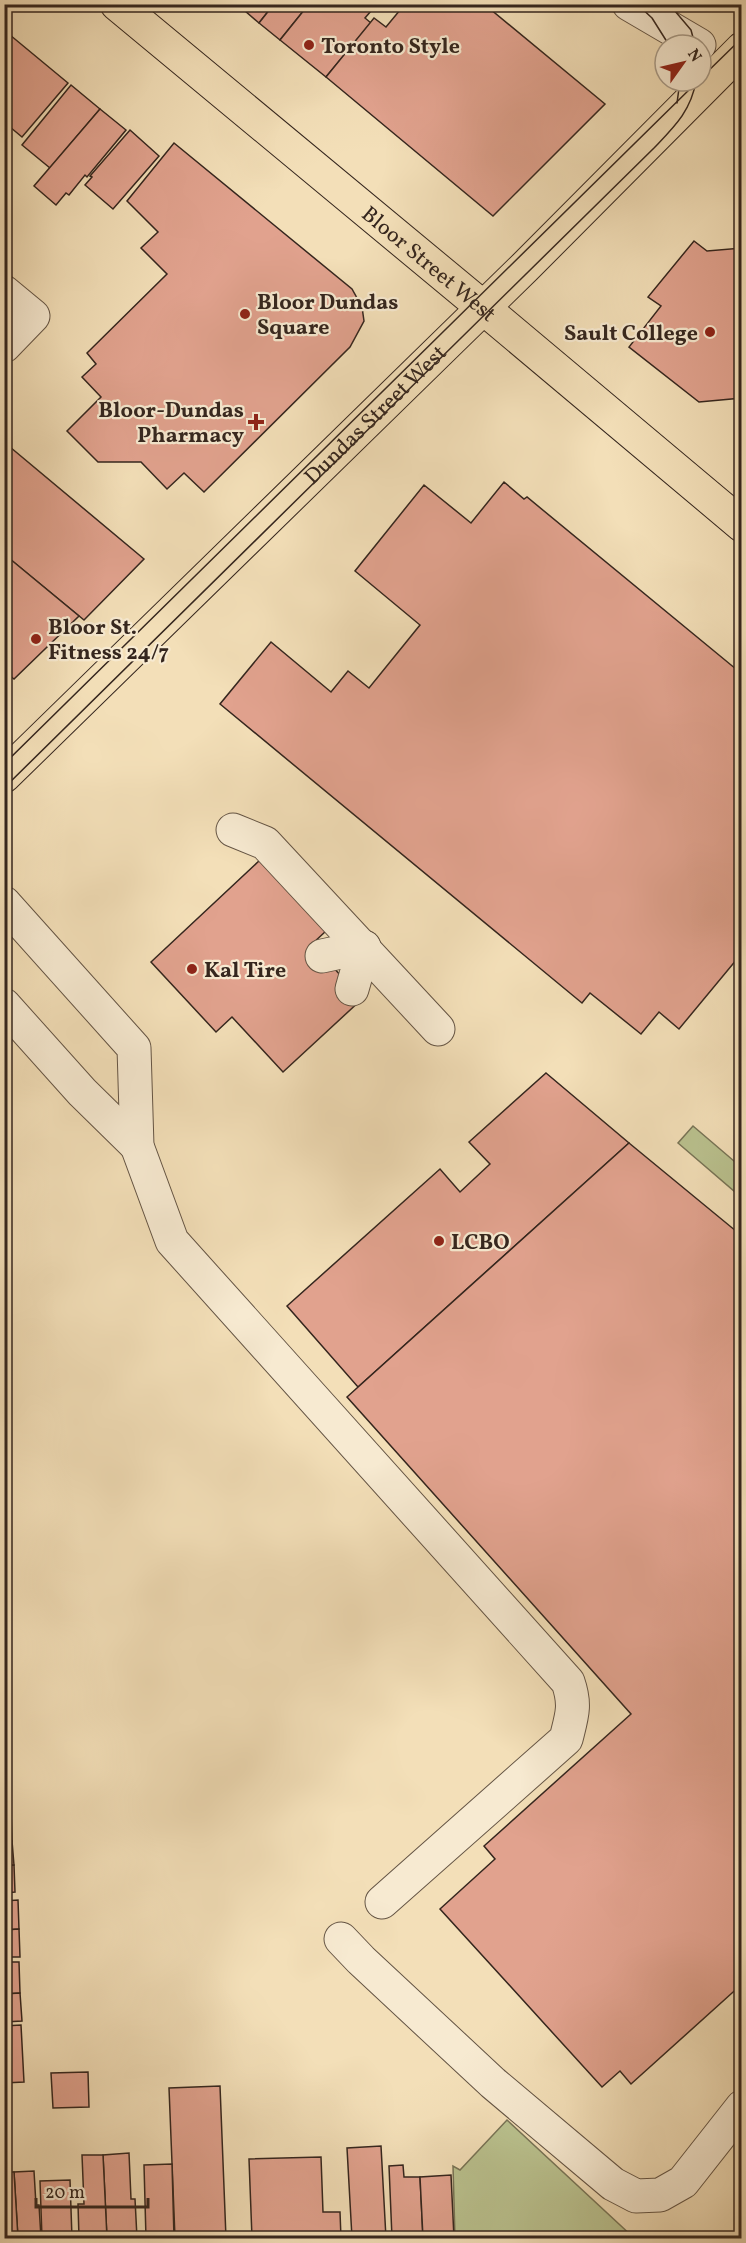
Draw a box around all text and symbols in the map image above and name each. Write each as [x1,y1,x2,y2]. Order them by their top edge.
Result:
place label: Toronto Style [321,32,460,63]
north arrow [653,33,713,93]
marker: Toronto Style [302,38,316,52]
text: N [681,45,706,67]
street label: Bloor Street West [354,200,502,330]
place label: Bloor Dundas Square [257,288,398,344]
marker: Bloor Dundas Square [238,307,252,321]
place label: Sault College [564,319,698,350]
marker: Sault College [703,325,717,339]
street label: Dundas Street West [298,339,455,493]
place label: Bloor-Dundas Pharmacy [98,396,245,452]
marker: Bloor-Dundas Pharmacy [249,415,263,429]
place label: Bloor St. Fitness 24/7 [48,613,169,669]
marker: Bloor St. Fitness 24/7 [29,632,43,646]
place label: Kal Tire [204,956,286,987]
marker: Kal Tire [185,962,199,976]
place label: LCBO [451,1228,510,1259]
marker: LCBO [432,1234,446,1248]
scale bar [36,2171,148,2209]
text: 20 m [45,2181,85,2206]

